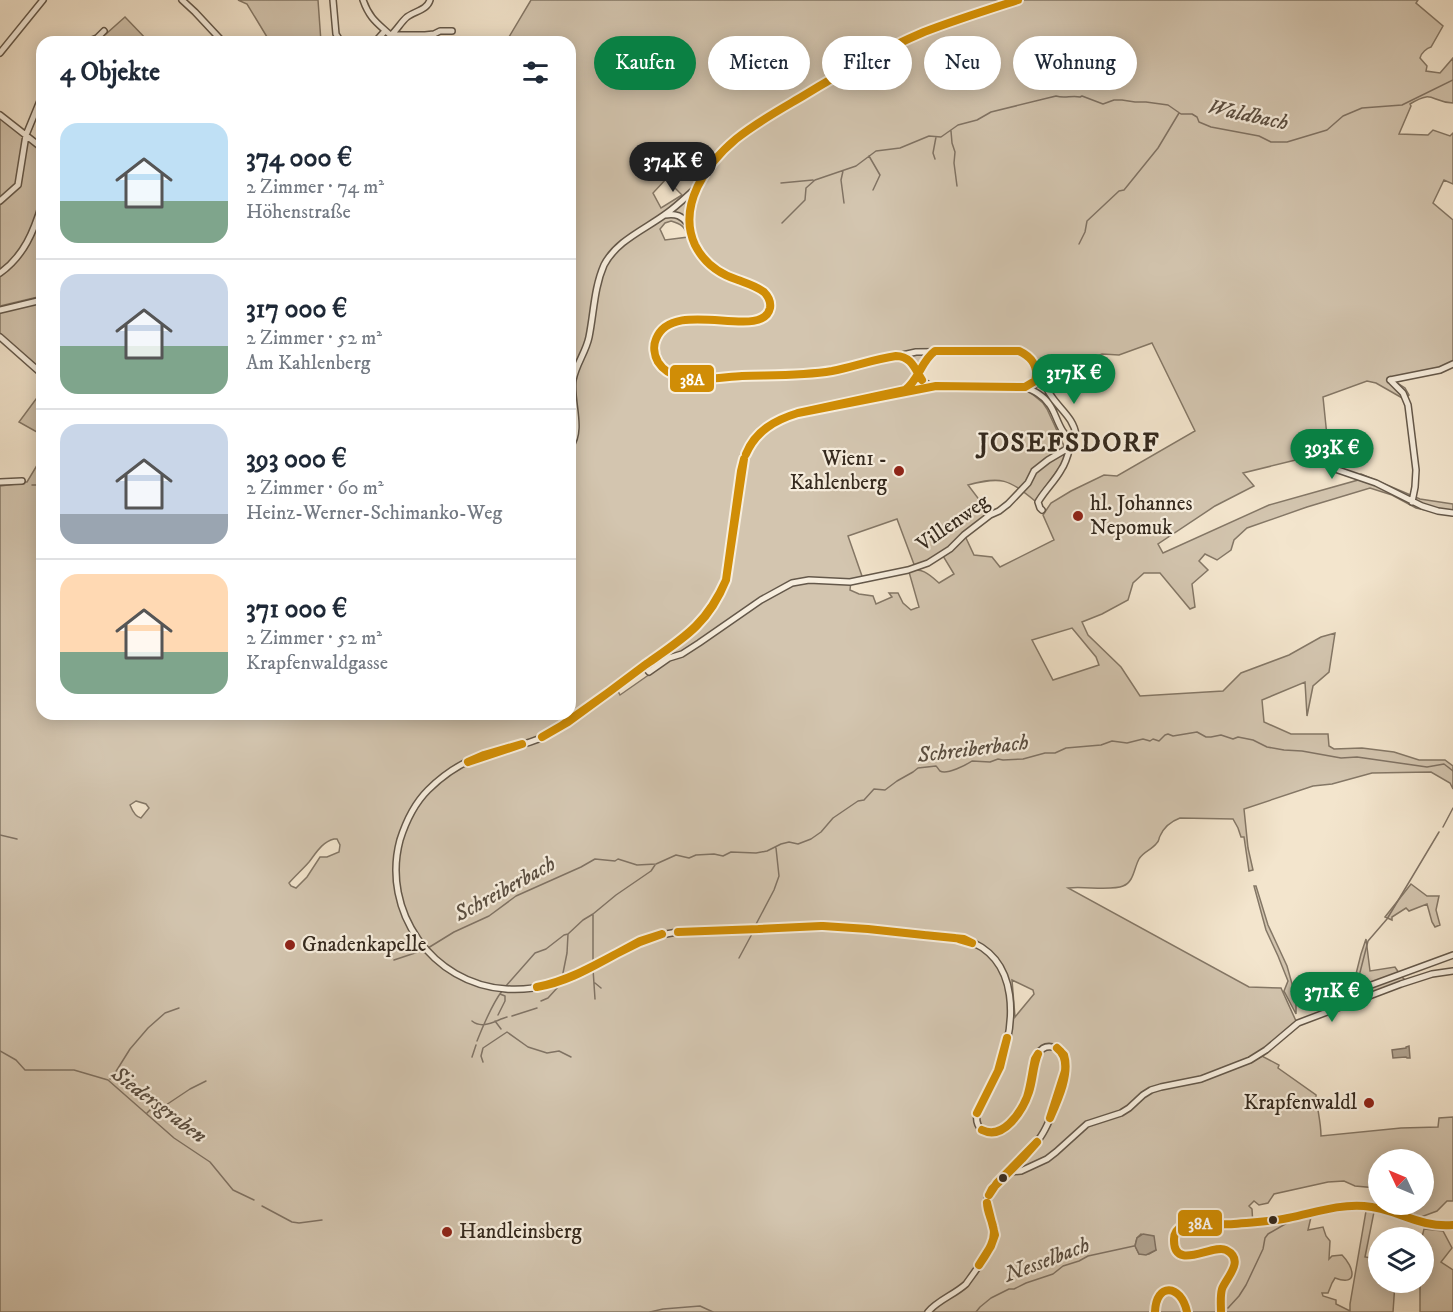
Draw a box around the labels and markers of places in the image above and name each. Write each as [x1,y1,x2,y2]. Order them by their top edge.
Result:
pin: 374K € [624,142,722,193]
pin: 317K € [1025,354,1123,405]
pin: 393K € [1283,429,1381,480]
place label: Wien1 - Kahlenberg [790,446,888,496]
marker: Wien1 - Kahlenberg [892,464,906,478]
place label: hl. Johannes Nepomuk [1090,491,1192,541]
marker: hl. Johannes Nepomuk [1071,509,1085,523]
place label: Gnadenkapelle [302,932,427,958]
marker: Gnadenkapelle [283,938,297,952]
pin: 371K € [1283,972,1381,1023]
place label: Krapfenwaldl [1243,1090,1358,1116]
marker: Krapfenwaldl [1362,1096,1376,1110]
unlabelled marker [997,1172,1009,1184]
unlabelled marker [1267,1214,1279,1226]
place label: Handleinsberg [459,1219,583,1245]
marker: Handleinsberg [440,1225,454,1239]

